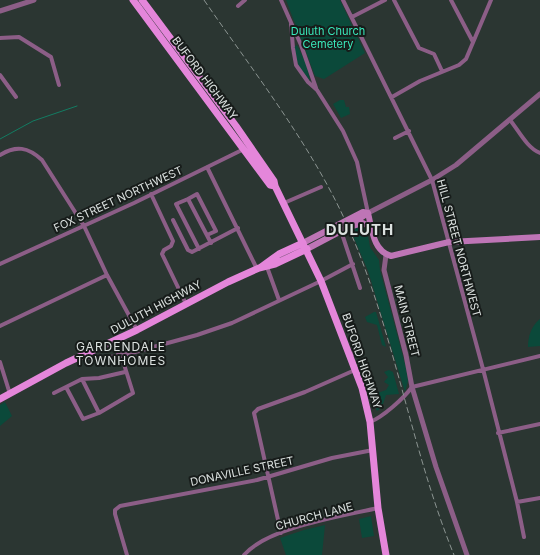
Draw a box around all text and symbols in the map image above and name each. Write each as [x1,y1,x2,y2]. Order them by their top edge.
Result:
park label: Duluth Church Cemetery [291,24,365,51]
street label: BUFORD HIGHWAY [169,34,241,123]
street label: FOX STREET NORTHWEST [51,163,185,235]
street label: HILL STREET NORTHWEST [434,178,484,318]
district label: DULUTH [326,220,394,239]
street label: DULUTH HIGHWAY [108,277,204,337]
street label: MAIN STREET [391,284,423,358]
street label: BUFORD HIGHWAY [339,311,385,411]
district label: GARDENDALE TOWNHOMES [76,339,166,368]
street label: DONAVILLE STREET [189,453,295,489]
street label: CHURCH LANE [274,499,354,533]

